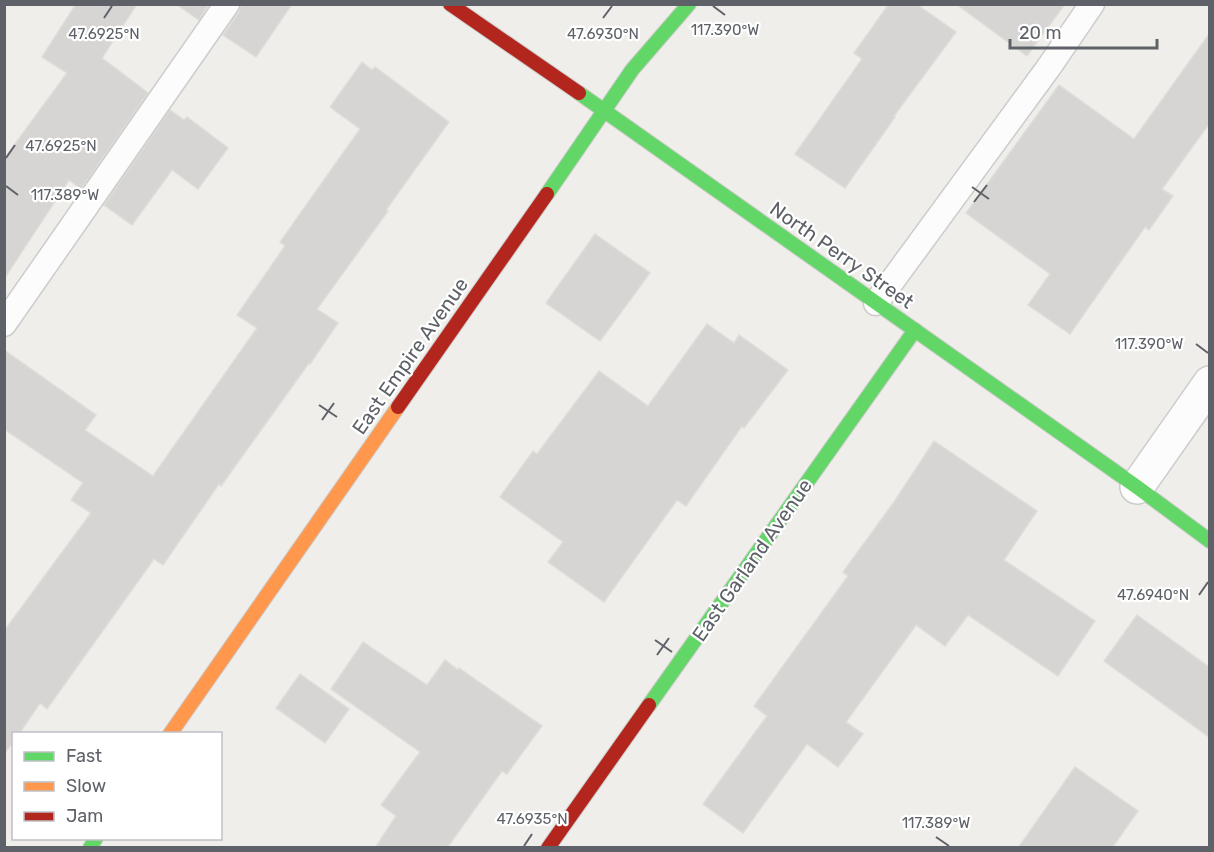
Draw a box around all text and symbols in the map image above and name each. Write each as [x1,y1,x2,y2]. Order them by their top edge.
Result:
scale bar [1010,12,1157,50]
text: 117.390°W [691,21,759,39]
text: 20 m [1019,22,1061,44]
text: 47.6925°N [68,25,140,43]
text: 47.6930°N [567,25,639,43]
text: 47.6925°N [25,137,97,155]
text: 117.389°W [31,186,99,204]
street label: North Perry Street [765,196,919,314]
street label: East Empire Avenue [347,273,473,439]
text: 117.390°W [1115,335,1183,353]
street label: East Garland Avenue [687,474,817,646]
text: 47.6940°N [1117,586,1189,604]
legend [12,732,222,840]
text: Fast [66,745,102,767]
text: Slow [66,775,106,797]
text: Jam [66,805,103,827]
text: 47.6935°N [496,810,568,828]
text: 117.389°W [902,814,970,832]

